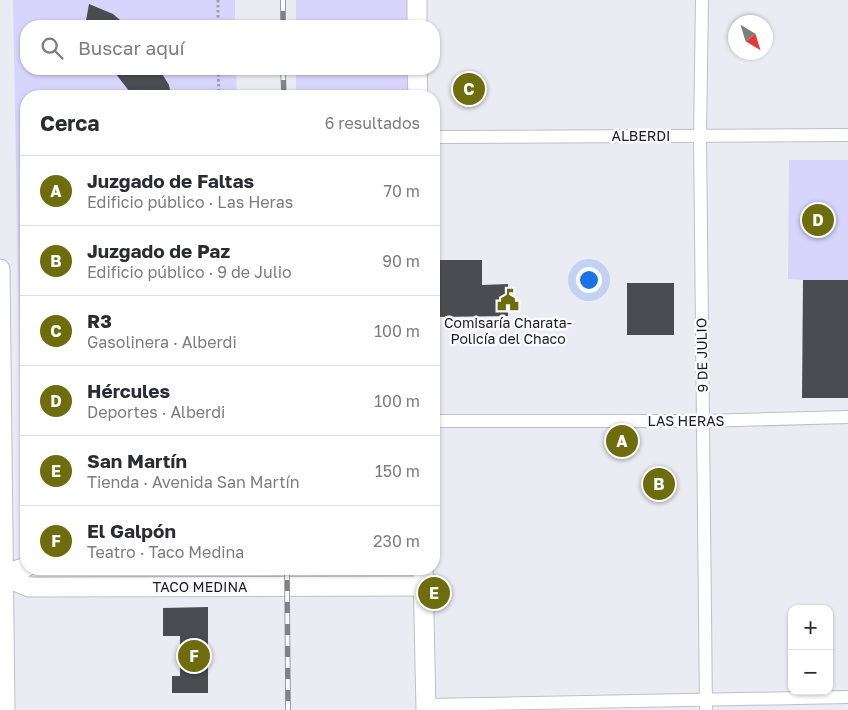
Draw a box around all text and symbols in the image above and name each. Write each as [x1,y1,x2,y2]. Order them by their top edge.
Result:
north arrow [728,15,773,60]
search box [20,20,440,75]
icon: search [38,34,66,62]
text: Buscar aquí [78,36,185,59]
pin: C [453,70,485,108]
text: Cerca [40,110,99,136]
text: 6 resultados [325,113,420,133]
street label: ALBERDI [612,127,671,144]
text: Juzgado de Faltas [87,169,254,192]
text: A [50,181,62,201]
text: 70 m [383,181,420,201]
text: Edificio público · Las Heras [87,192,293,212]
pin: D [802,201,834,239]
text: Juzgado de Paz [87,239,230,262]
text: B [50,251,62,271]
text: 90 m [382,251,420,271]
text: Edificio público · 9 de Julio [87,262,292,282]
your location [576,267,602,293]
public building icon: Comisaría Charata- Policía del Chaco [495,287,521,313]
text: R3 [87,309,112,332]
place label: Comisaría Charata- Policía del Chaco [444,314,572,347]
street label: 9 DE JULIO [692,318,711,392]
text: C [50,321,62,341]
text: 100 m [374,321,420,341]
text: Gasolinera · Alberdi [87,332,237,352]
text: Hércules [87,379,170,402]
text: D [50,391,62,411]
text: 100 m [374,391,420,411]
text: Deportes · Alberdi [87,402,225,422]
street label: LAS HERAS [648,412,725,429]
pin: A [606,422,638,460]
text: San Martín [87,449,187,472]
text: E [51,461,61,481]
text: 150 m [375,461,420,481]
pin: B [643,465,675,503]
text: Tienda · Avenida San Martín [87,472,300,492]
text: El Galpón [87,519,176,542]
text: F [51,531,61,551]
text: 230 m [373,531,420,551]
text: Teatro · Taco Medina [87,542,244,562]
pin: E [418,574,450,612]
street label: TACO MEDINA [153,578,248,595]
map controls [788,605,833,695]
button: + [788,605,833,650]
pin: F [178,637,210,675]
button: − [788,650,833,695]

